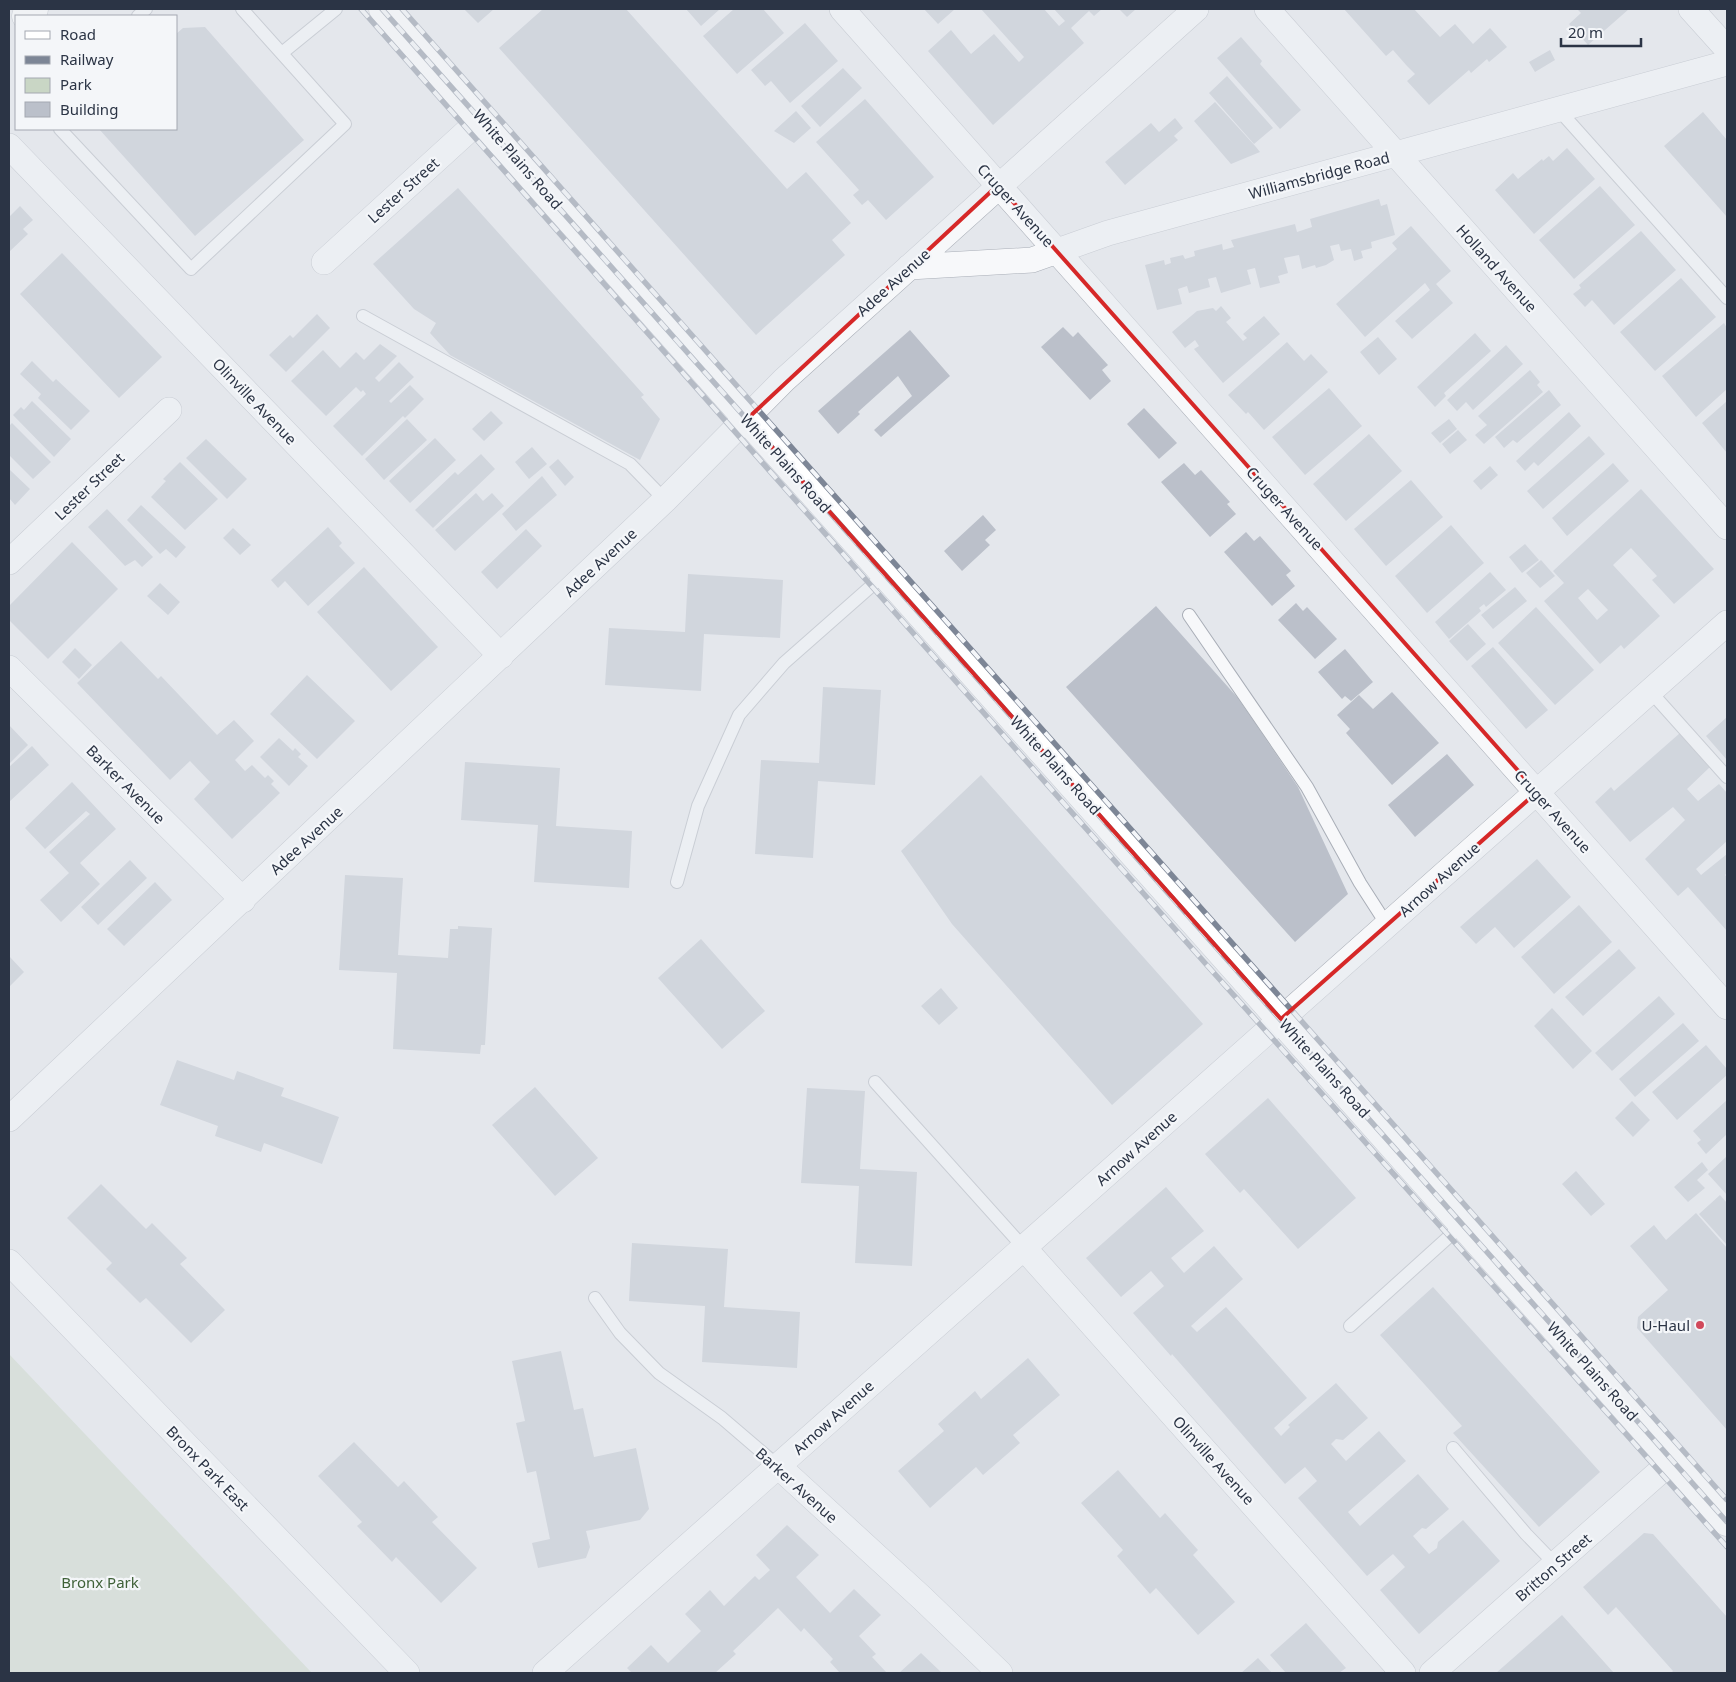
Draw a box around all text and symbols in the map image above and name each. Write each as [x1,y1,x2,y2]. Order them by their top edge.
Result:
legend [15,15,178,130]
scale bar [1561,15,1641,47]
text: 20 m [1568,22,1603,42]
text: Road [60,24,96,44]
text: Railway [60,49,114,69]
text: Park [60,74,92,94]
text: Building [60,99,118,119]
street label: White Plains Road [469,105,567,213]
street label: Williamsbridge Road [1246,147,1392,203]
street label: Lester Street [363,152,443,227]
street label: Cruger Avenue [973,159,1059,251]
street label: Holland Avenue [1452,220,1542,316]
street label: Adee Avenue [852,244,934,320]
street label: Olinville Avenue [209,353,301,449]
street label: White Plains Road [736,409,836,517]
street label: Lester Street [50,447,129,524]
street label: Cruger Avenue [1242,462,1328,554]
street label: Adee Avenue [559,523,641,601]
street label: White Plains Road [1006,711,1106,819]
street label: Barker Avenue [82,740,170,828]
street label: Cruger Avenue [1510,765,1596,857]
street label: Adee Avenue [265,801,347,879]
street label: Arnow Avenue [1394,837,1484,921]
street label: White Plains Road [1275,1014,1375,1122]
street label: Arnow Avenue [1091,1106,1181,1190]
place label: U-Haul [1642,1315,1690,1335]
street label: White Plains Road [1543,1317,1643,1425]
marker: U-Haul [1694,1319,1706,1331]
street label: Arnow Avenue [788,1375,878,1459]
street label: Olinville Avenue [1169,1411,1259,1509]
street label: Bronx Park East [162,1421,254,1515]
street label: Barker Avenue [752,1443,842,1527]
street label: Britton Street [1511,1528,1596,1606]
park label: Bronx Park [61,1572,139,1592]

